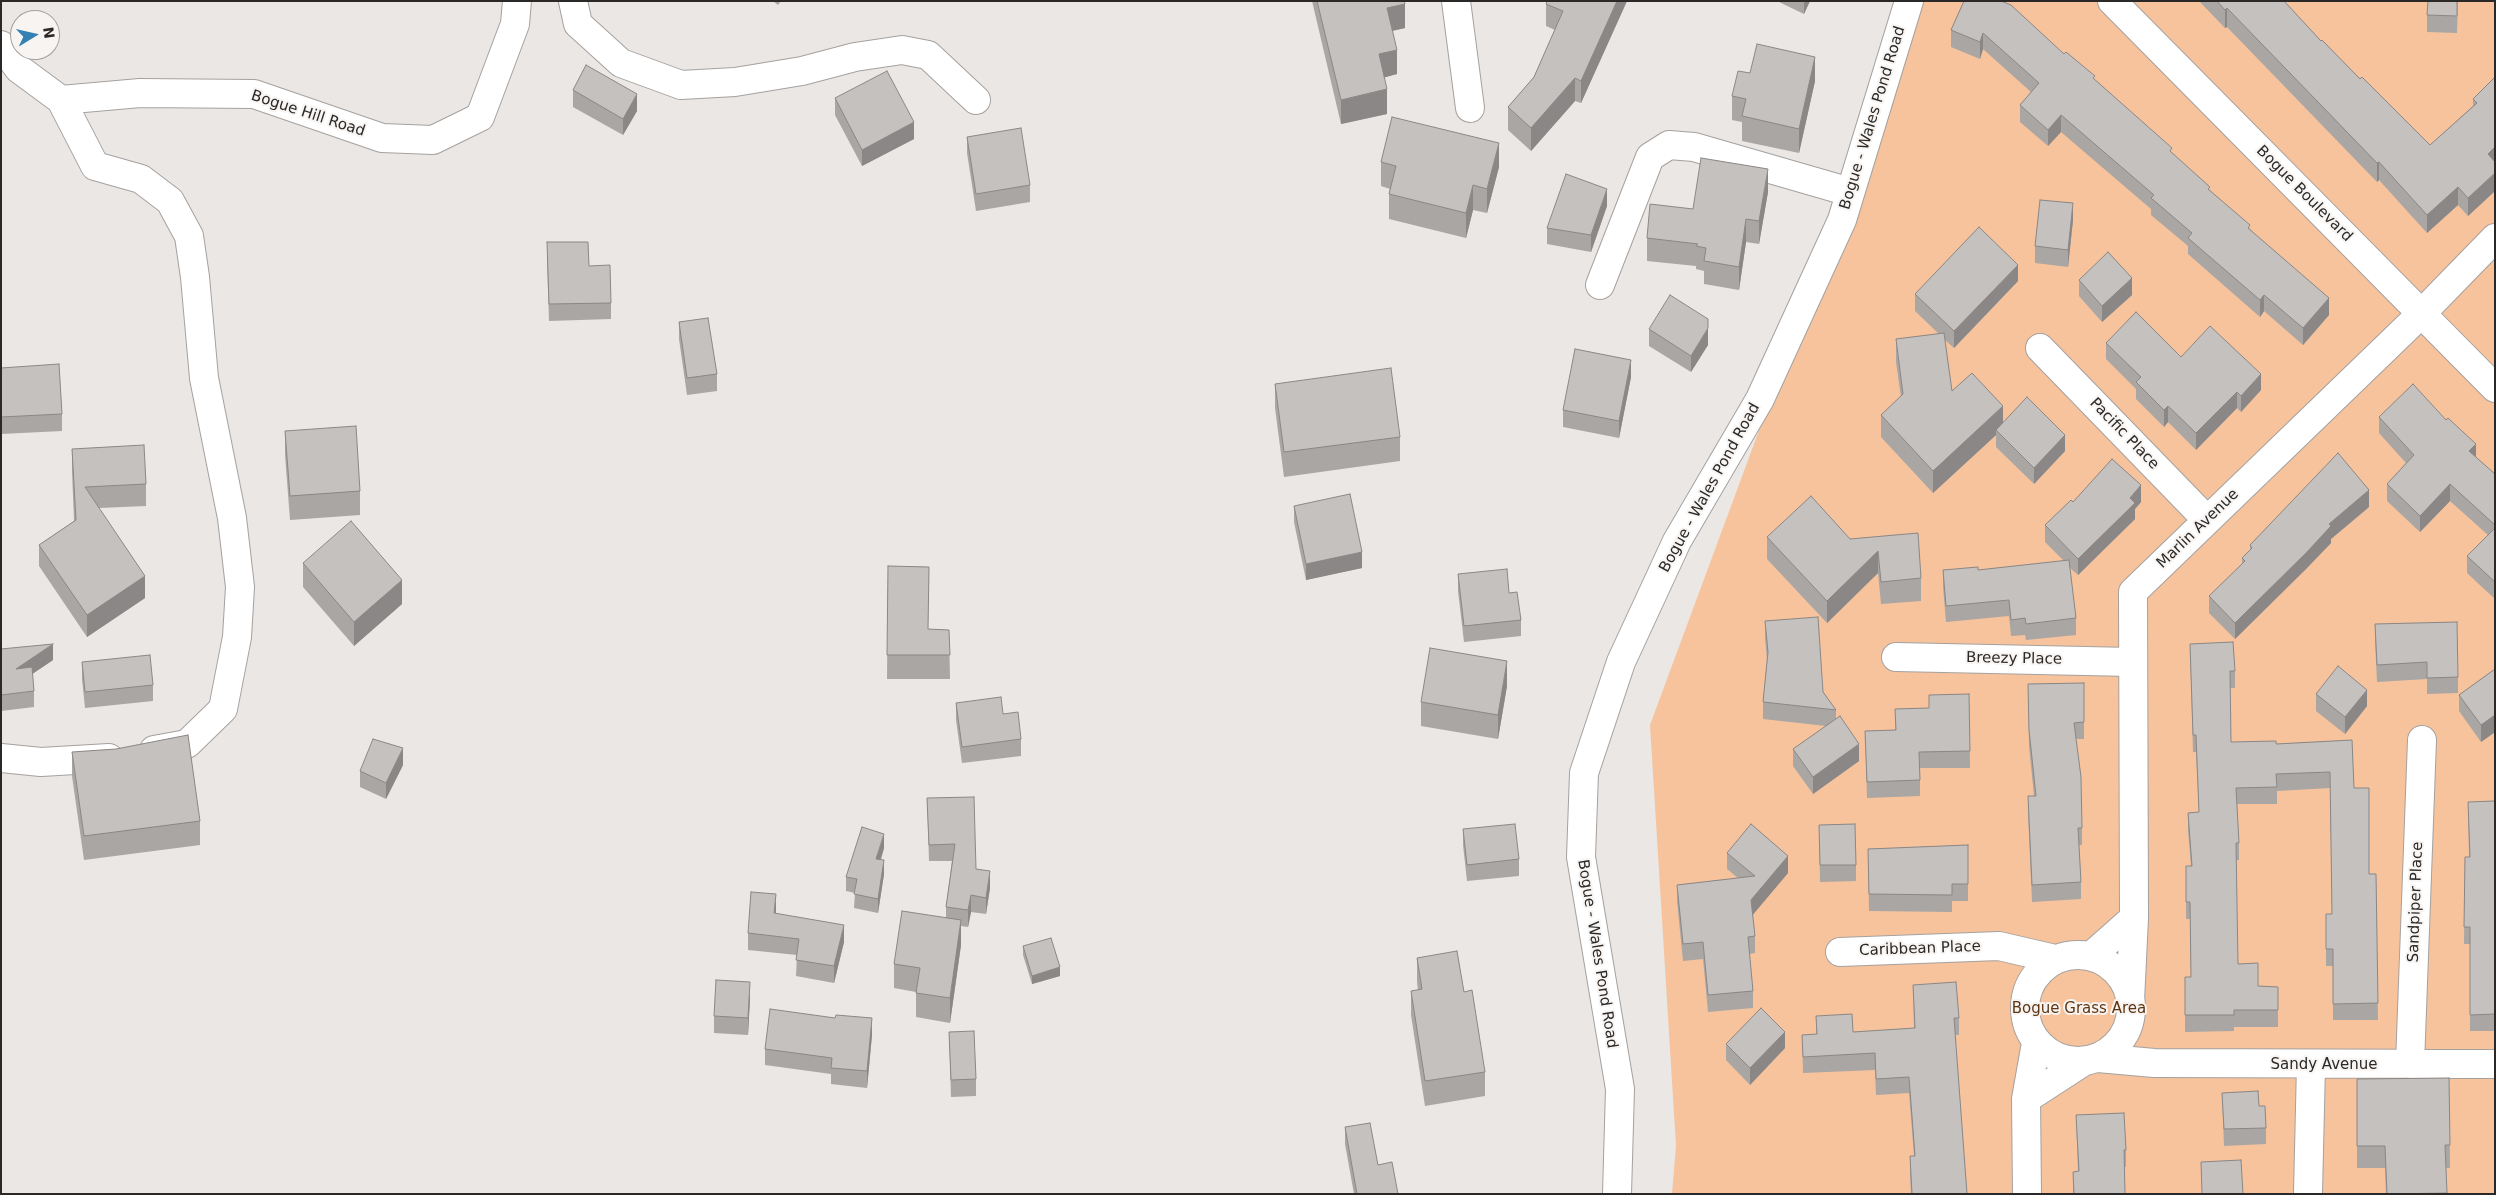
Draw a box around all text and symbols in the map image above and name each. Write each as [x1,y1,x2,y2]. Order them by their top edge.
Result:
north arrow [10,10,60,60]
street label: Bogue - Wales Pond Road [1836,24,1910,212]
text: N [40,26,58,40]
street label: Bogue Hill Road [249,87,367,141]
street label: Bogue Boulevard [2252,142,2356,246]
street label: Pacific Place [2085,395,2163,473]
street label: Bogue - Wales Pond Road [1656,400,1764,576]
street label: Marlin Avenue [2153,485,2243,573]
street label: Breezy Place [1966,649,2062,669]
street label: Sandpiper Place [2405,841,2427,963]
street label: Bogue - Wales Pond Road [1573,858,1621,1050]
street label: Caribbean Place [1859,938,1981,960]
park label: Bogue Grass Area [2012,1000,2146,1018]
street label: Sandy Avenue [2270,1056,2378,1074]

